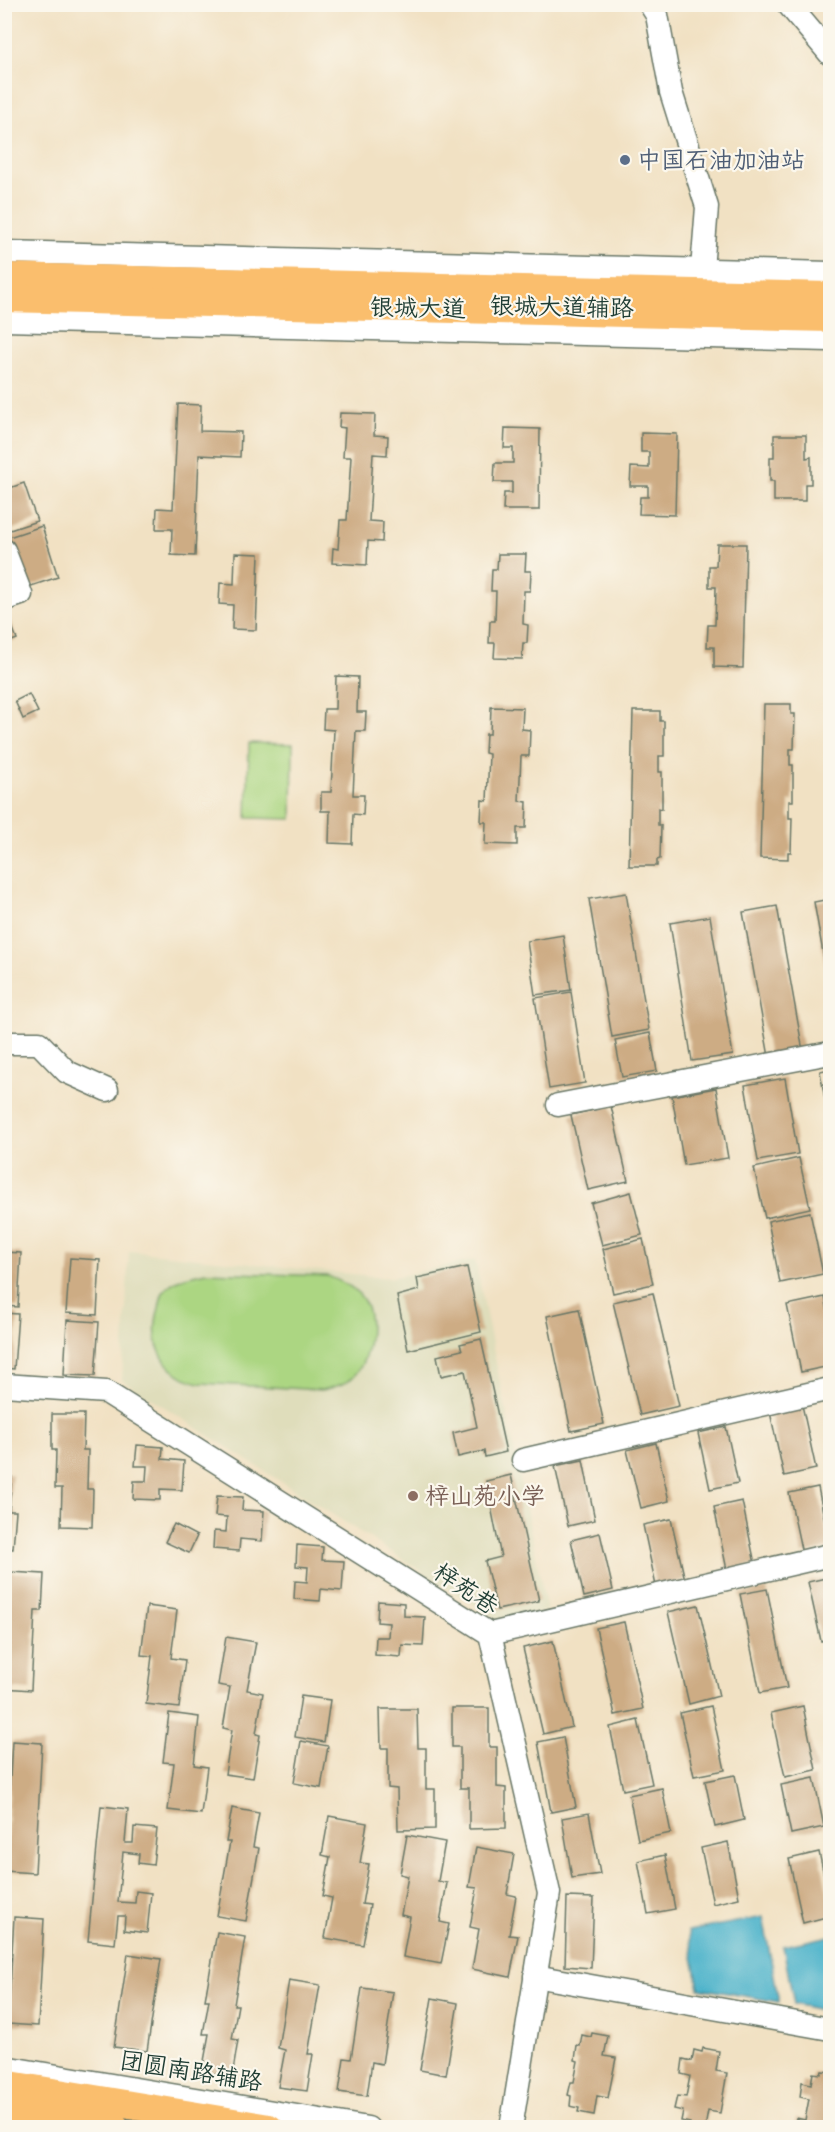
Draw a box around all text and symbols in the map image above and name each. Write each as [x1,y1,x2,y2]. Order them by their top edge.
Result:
place label: 中国石油加油站 [637,145,805,175]
marker: 中国石油加油站 [618,153,632,167]
street label: 银城大道辅路 [490,291,634,323]
street label: 银城大道 [370,292,466,324]
place label: 梓山苑小学 [425,1481,545,1511]
marker: 梓山苑小学 [406,1489,420,1503]
street label: 梓苑巷 [428,1556,504,1622]
street label: 团圆南路辅路 [118,2045,264,2097]

